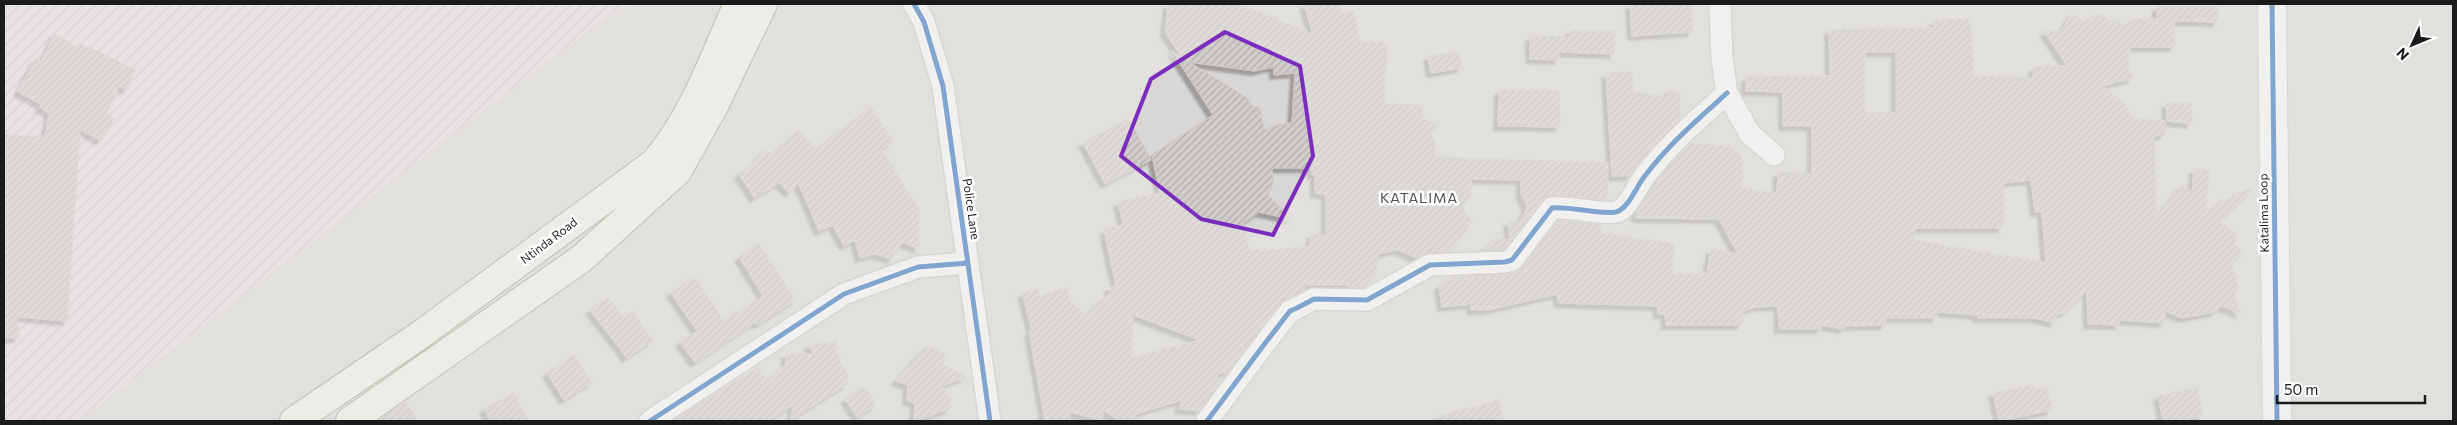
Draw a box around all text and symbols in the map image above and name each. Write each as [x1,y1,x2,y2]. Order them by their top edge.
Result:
north arrow [2387,20,2437,70]
text: N [2393,45,2412,64]
street label: Katalima Loop [2255,173,2271,253]
street label: Police Lane [961,177,983,240]
district label: KATALIMA [1380,189,1458,206]
street label: Ntinda Road [517,214,580,266]
scale bar [2277,372,2424,404]
text: 50 m [2284,380,2318,398]

